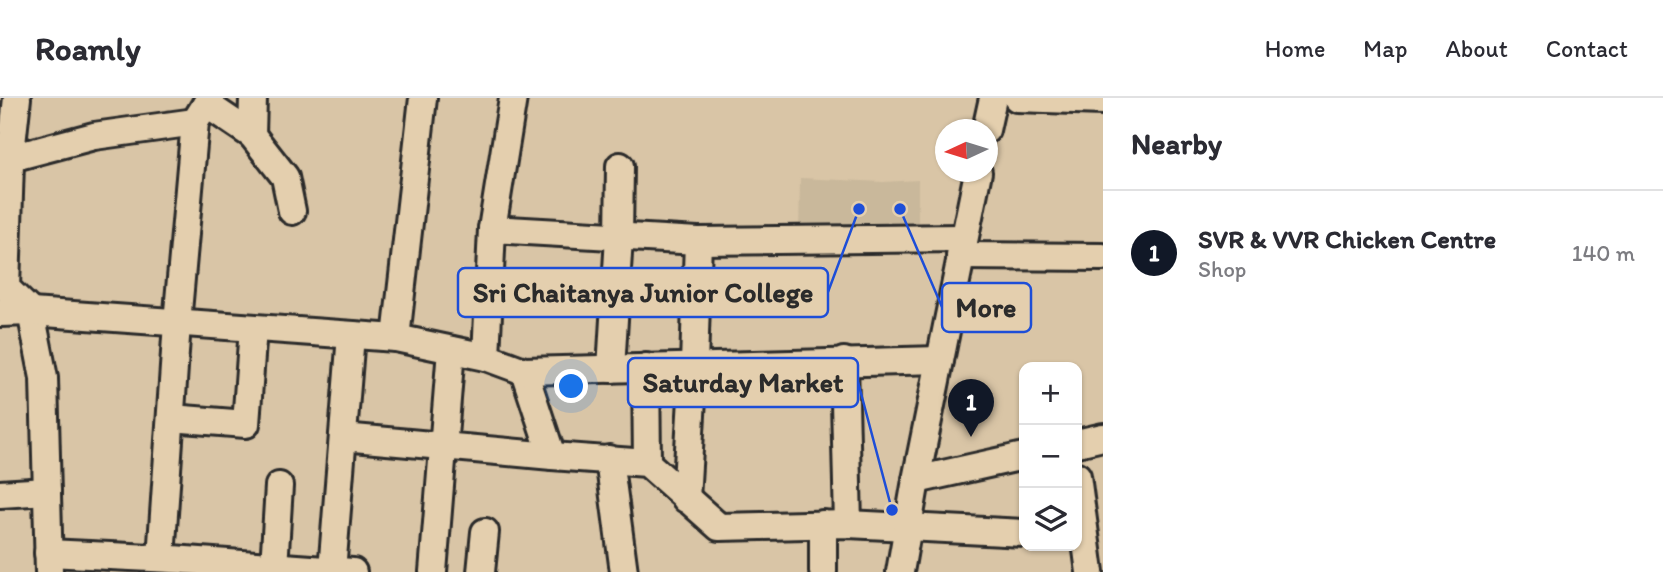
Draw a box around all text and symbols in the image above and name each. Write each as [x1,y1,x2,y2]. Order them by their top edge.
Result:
text: Roamly [35,29,141,68]
text: Home [1265,34,1325,63]
text: Map [1363,34,1407,63]
text: About [1445,34,1508,63]
text: Contact [1546,34,1628,63]
north arrow [935,119,998,182]
text: Nearby [1131,125,1222,162]
text: SVR & VVR Chicken Centre [1198,223,1496,255]
text: 1 [1149,239,1159,267]
text: 140 m [1572,239,1635,267]
text: Shop [1198,255,1246,283]
callout: Sri Chaitanya Junior College [458,268,828,317]
text: Sri Chaitanya Junior College [473,275,813,309]
callout: More [942,283,1031,332]
text: More [956,290,1016,324]
callout: Saturday Market [628,358,858,407]
map controls [1019,362,1082,551]
button: + [1019,362,1082,425]
text: Saturday Market [642,365,844,399]
your location [554,369,588,403]
pin: 1 [948,379,994,437]
button: − [1019,425,1082,488]
button: layers [1019,488,1082,551]

